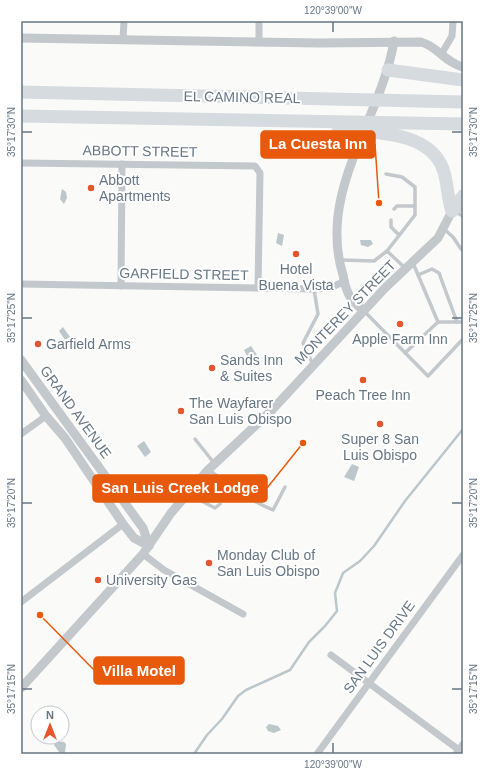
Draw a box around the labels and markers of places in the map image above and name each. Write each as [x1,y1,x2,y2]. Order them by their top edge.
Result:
callout: La Cuesta Inn [261,131,375,158]
place label: Abbott Apartments [99,172,171,204]
marker: Abbott Apartments [86,183,96,193]
marker: Hotel Buena Vista [291,249,301,259]
place label: Hotel Buena Vista [258,261,334,293]
marker: Apple Farm Inn [395,319,405,329]
place label: Apple Farm Inn [352,331,448,347]
place label: Garfield Arms [46,336,131,352]
marker: Garfield Arms [33,339,43,349]
place label: Sands Inn & Suites [220,352,283,384]
marker: Sands Inn & Suites [207,363,217,373]
marker: Peach Tree Inn [358,375,368,385]
place label: Peach Tree Inn [316,387,410,403]
place label: The Wayfarer San Luis Obispo [189,395,292,427]
marker: The Wayfarer San Luis Obispo [176,406,186,416]
marker: Super 8 San Luis Obispo [375,419,385,429]
place label: Super 8 San Luis Obispo [341,431,419,463]
callout: San Luis Creek Lodge [93,475,267,502]
place label: Monday Club of San Luis Obispo [217,547,320,579]
marker: Monday Club of San Luis Obispo [204,558,214,568]
place label: University Gas [106,572,197,588]
marker: University Gas [93,575,103,585]
callout: Villa Motel [94,657,184,684]

